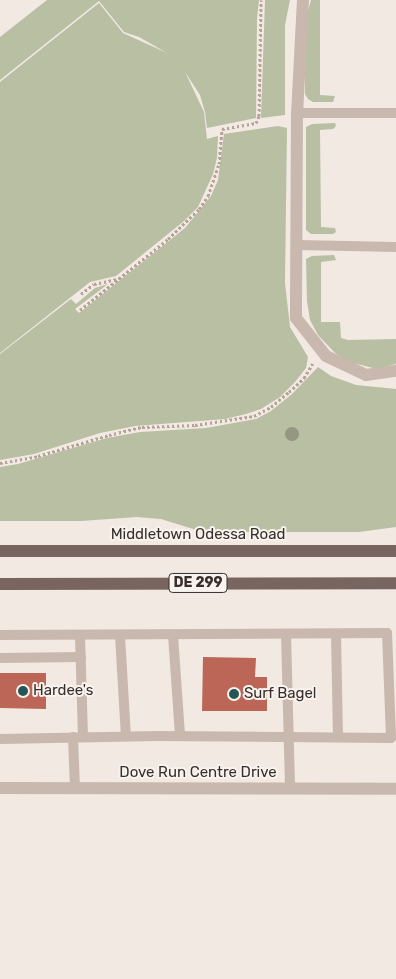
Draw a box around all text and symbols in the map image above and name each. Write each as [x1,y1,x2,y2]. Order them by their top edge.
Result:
street label: Middletown Odessa Road [111,526,285,544]
road number: DE 299 [168,572,228,594]
place label: Hardee's [33,682,93,700]
marker: Hardee's [17,685,29,697]
place label: Surf Bagel [244,685,317,703]
marker: Surf Bagel [228,688,240,700]
street label: Dove Run Centre Drive [119,764,277,782]

